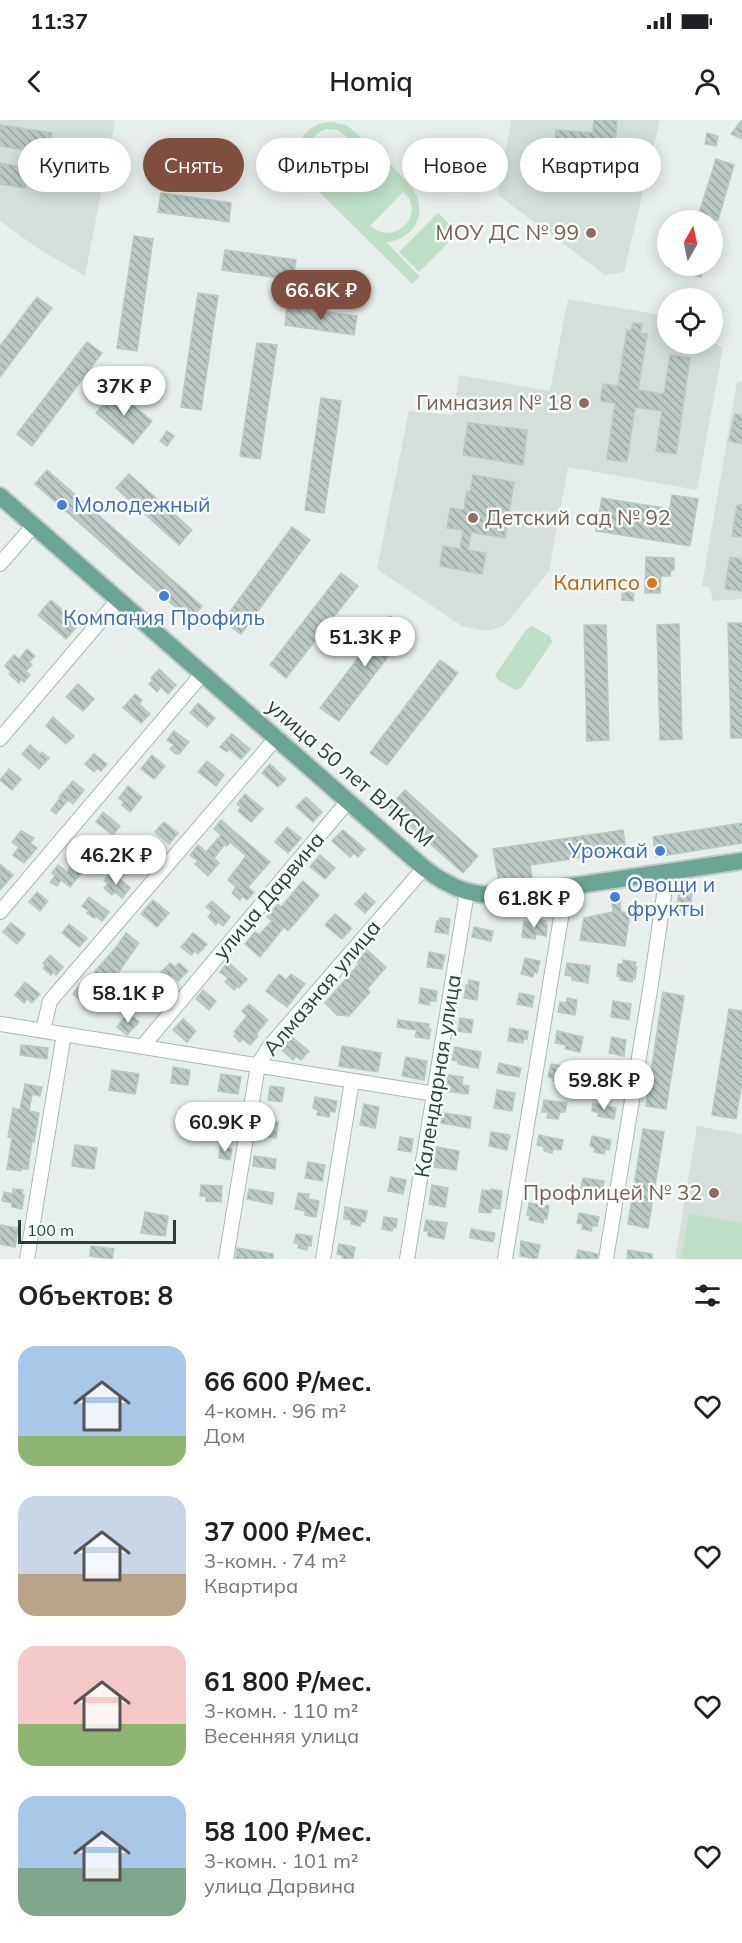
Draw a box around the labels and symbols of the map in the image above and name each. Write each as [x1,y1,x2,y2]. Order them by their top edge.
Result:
north arrow [657,210,723,276]
place label: МОУ ДС № 99 [436,219,579,245]
marker: МОУ ДС № 99 [584,226,598,240]
pin: 66.6K ₽ [266,270,376,321]
pin: 37K ₽ [82,366,166,417]
place label: Гимназия № 18 [416,389,572,415]
marker: Гимназия № 18 [577,396,591,410]
place label: Молодежный [74,491,211,517]
marker: Молодежный [55,498,69,512]
place label: Детский сад № 92 [485,504,671,530]
marker: Детский сад № 92 [466,511,480,525]
place label: Калипсо [553,569,640,595]
marker: Калипсо [645,576,659,590]
marker: Компания Профиль [157,589,171,603]
place label: Компания Профиль [63,604,265,630]
pin: 51.3K ₽ [310,617,420,668]
street label: улица 50 лет ВЛКСМ [262,693,439,852]
street label: улица Дарвина [207,826,329,965]
pin: 46.2K ₽ [61,835,171,886]
place label: Урожай [567,837,648,863]
marker: Урожай [653,844,667,858]
place label: Овощи и фрукты [627,871,715,921]
pin: 61.8K ₽ [479,878,589,929]
marker: Овощи и фрукты [608,890,622,904]
street label: Алмазная улица [257,914,385,1060]
pin: 58.1K ₽ [73,973,183,1024]
street label: Календарная улица [408,973,466,1179]
pin: 59.8K ₽ [549,1060,659,1111]
pin: 60.9K ₽ [170,1102,280,1153]
place label: Профлицей № 32 [523,1179,702,1205]
marker: Профлицей № 32 [707,1186,721,1200]
scale bar [18,1217,176,1244]

